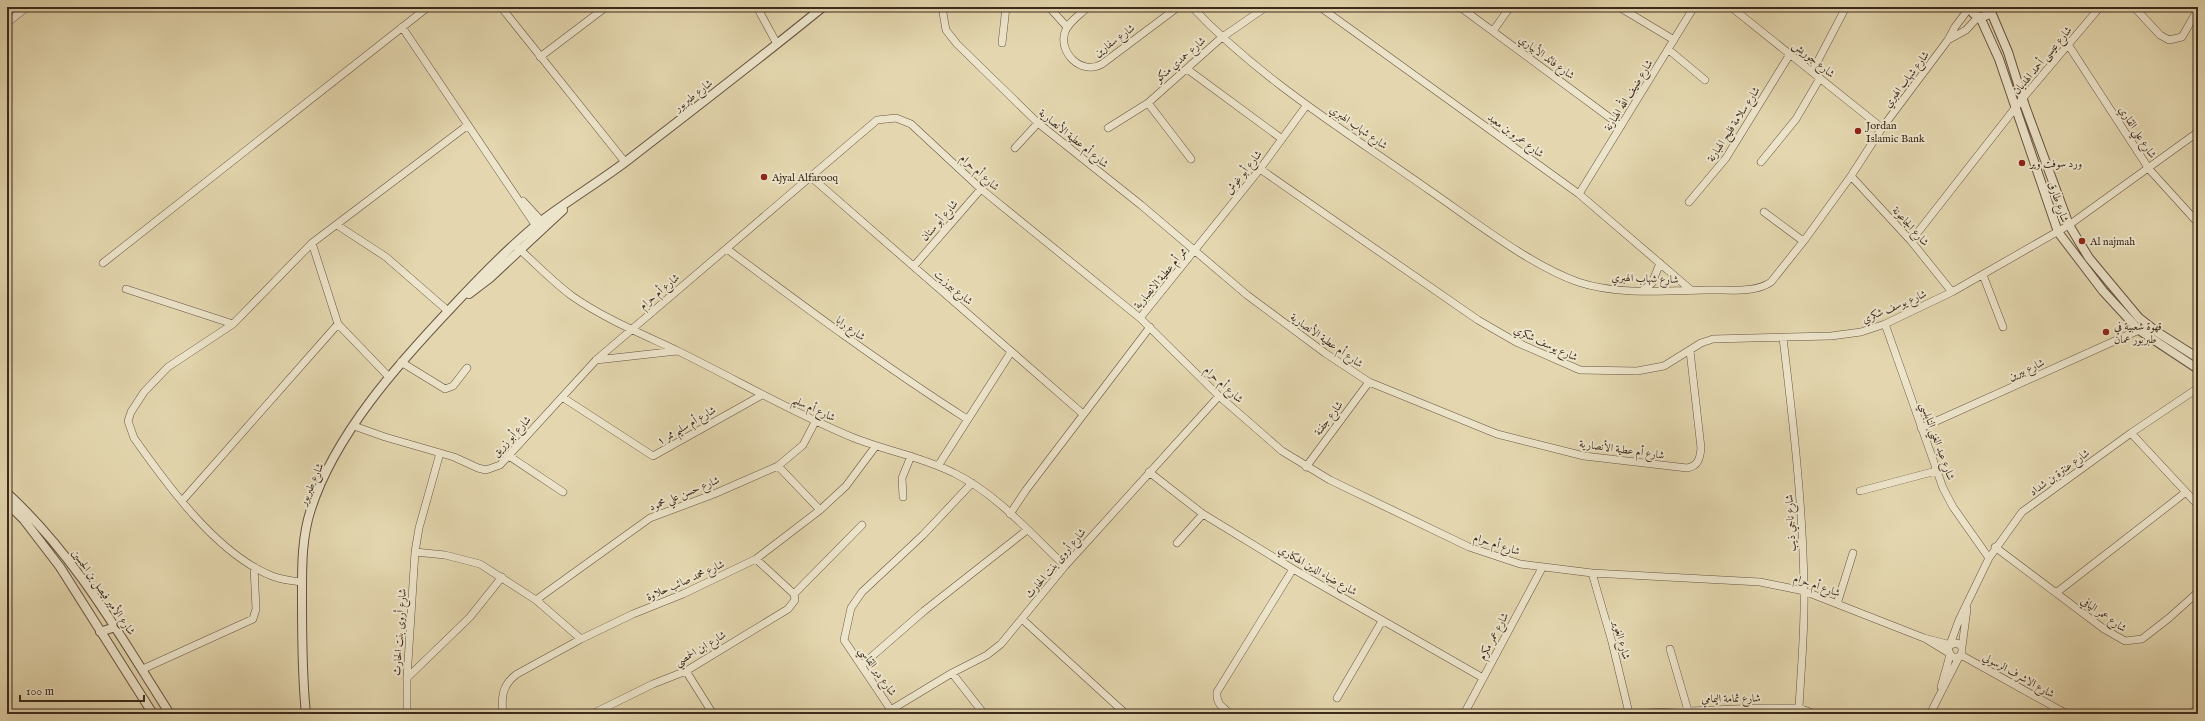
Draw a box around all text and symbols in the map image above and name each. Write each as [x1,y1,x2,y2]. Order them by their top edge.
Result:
street label: شارع سفارين [1091,21,1139,62]
street label: شارع عيسى أحمد الهدبان [2009,22,2077,99]
street label: شارع فائد الأبياري [1514,31,1578,85]
street label: شارع حمدي منكو [1152,34,1210,88]
street label: شارع جوريش [1788,38,1838,83]
street label: شارع شهاب الهبري [1881,48,1934,112]
street label: شارع ضيف الله الهبارنة [1599,56,1658,135]
street label: شارع طبربور [671,76,717,117]
street label: شارع سلامة فليح الهبارنة [1704,84,1766,167]
street label: شارع شهاب الهبري [1326,103,1390,155]
street label: شارع علي القاري [2113,104,2159,163]
street label: شارع أم عطية الأنصارية [1034,105,1112,173]
street label: شارع عمرو بن معبد [1483,111,1546,163]
place label: Jordan Islamic Bank [1864,119,1925,146]
marker: Jordan Islamic Bank [1853,126,1863,136]
street label: شارع أبو غوش [1221,146,1267,199]
street label: شارع أم حرام [955,150,1003,196]
place label: ورد سوفت وير [2029,157,2082,171]
marker: ورد سوفت وير [2017,158,2027,168]
place label: Ajyal Alfarooq [771,171,839,185]
marker: Ajyal Alfarooq [759,172,769,182]
street label: شارع طارق [2043,180,2072,225]
street label: شارع أبو سنان [917,196,963,245]
street label: شارع الجاعونة [1887,204,1932,251]
place label: Al najmah [2089,235,2135,249]
marker: Al najmah [2077,236,2087,246]
street label: ممر أم عطية الانصارية [1130,244,1192,313]
street label: شارع بيرزيت [930,267,976,310]
street label: شارع أم حرام [635,269,684,314]
street label: شارع شهاب الهبري [1611,271,1679,289]
street label: شارع يوسف شكري [1860,287,1930,329]
street label: شارع أم عطية الأنصارية [1286,309,1367,373]
street label: شارع رابا [832,313,868,346]
place label: قهوة شعبية في طبربور عمان [2114,320,2162,347]
street label: شارع يوسف شكري [1510,323,1580,367]
marker: قهوة شعبية في طبربور عمان [2101,327,2111,337]
street label: شارع بيرين [2006,356,2048,386]
street label: شارع أم حرام [1199,362,1247,408]
street label: شارع أم سليم [788,391,838,428]
street label: شارع جفنة [1311,399,1348,440]
street label: شارع عبد الغني النابلسي [1914,401,1958,483]
street label: شارع أم سليم ممر ١ [653,402,720,451]
street label: شارع أبو زريق [488,412,536,462]
street label: شارع أم عطية الأنصارية [1578,435,1666,465]
street label: شارع عنترة بن شداد [2027,446,2094,501]
street label: شارع طبربور [296,461,329,510]
street label: شارع حسن علي محمود [647,473,723,517]
street label: شارع ناجي ذيب [1783,494,1801,552]
street label: شارع أروى بنت الحارث [1021,524,1091,603]
street label: شارع أم حرام [1471,529,1523,561]
street label: شارع ضياء الدين الهكاري [1275,543,1359,601]
street label: شارع الأمير فيصل بن الحسين [67,546,140,639]
street label: شارع محمد صائب حلاوة [644,557,728,606]
street label: شارع أم حرام [1791,570,1843,602]
street label: شارع أروى بنت الحارث [388,588,412,676]
street label: شارع عمر اليافي [2077,594,2129,637]
street label: شارع عمر مكرم [1476,610,1514,664]
street label: شارع الغوير [1607,618,1633,662]
street label: شارع ابن الحمصي [672,628,730,672]
street label: شارع دير القاسي [853,644,899,701]
street label: شارع الاشرف الرسولي [1979,650,2057,703]
scale bar [20,677,144,703]
text: 100 m [26,684,54,699]
street label: شارع ثمامة اليمامي [1701,691,1761,709]

